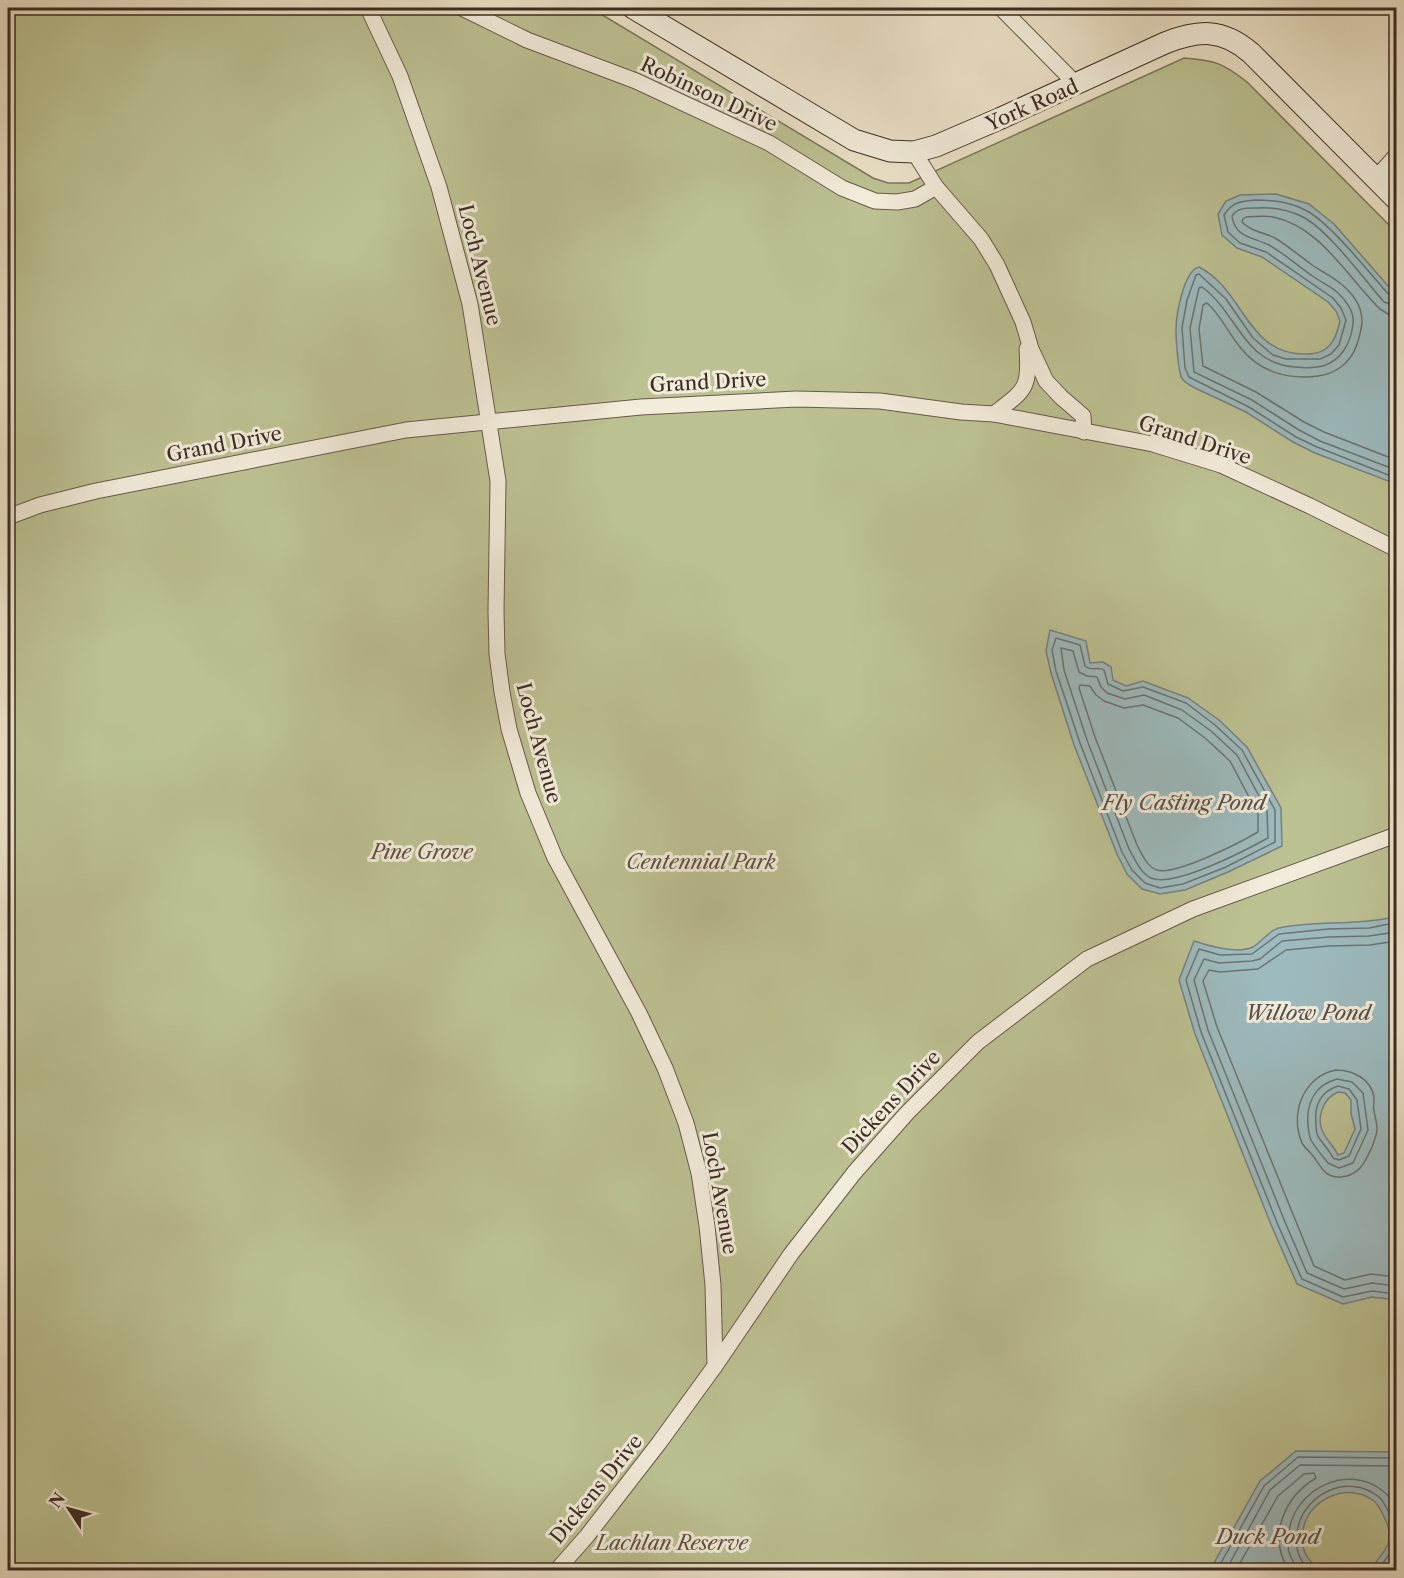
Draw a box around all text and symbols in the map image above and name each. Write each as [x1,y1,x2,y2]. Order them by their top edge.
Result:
street label: Robinson Drive [637,52,781,136]
street label: York Road [981,74,1082,136]
street label: Loch Avenue [453,202,507,328]
street label: Grand Drive [649,367,767,397]
street label: Grand Drive [1136,411,1254,469]
street label: Grand Drive [164,421,284,467]
street label: Loch Avenue [511,680,567,806]
water label: Fly Casting Pond [1100,790,1268,815]
park label: Pine Grove [369,840,474,864]
park label: Centennial Park [626,850,776,874]
water label: Willow Pond [1245,1000,1373,1025]
street label: Dickens Drive [837,1045,945,1159]
street label: Loch Avenue [697,1130,743,1256]
street label: Dickens Drive [545,1430,647,1548]
north arrow [39,1479,99,1539]
text: N [45,1489,69,1512]
water label: Duck Pond [1214,1524,1323,1549]
park label: Lachlan Reserve [594,1531,750,1555]

